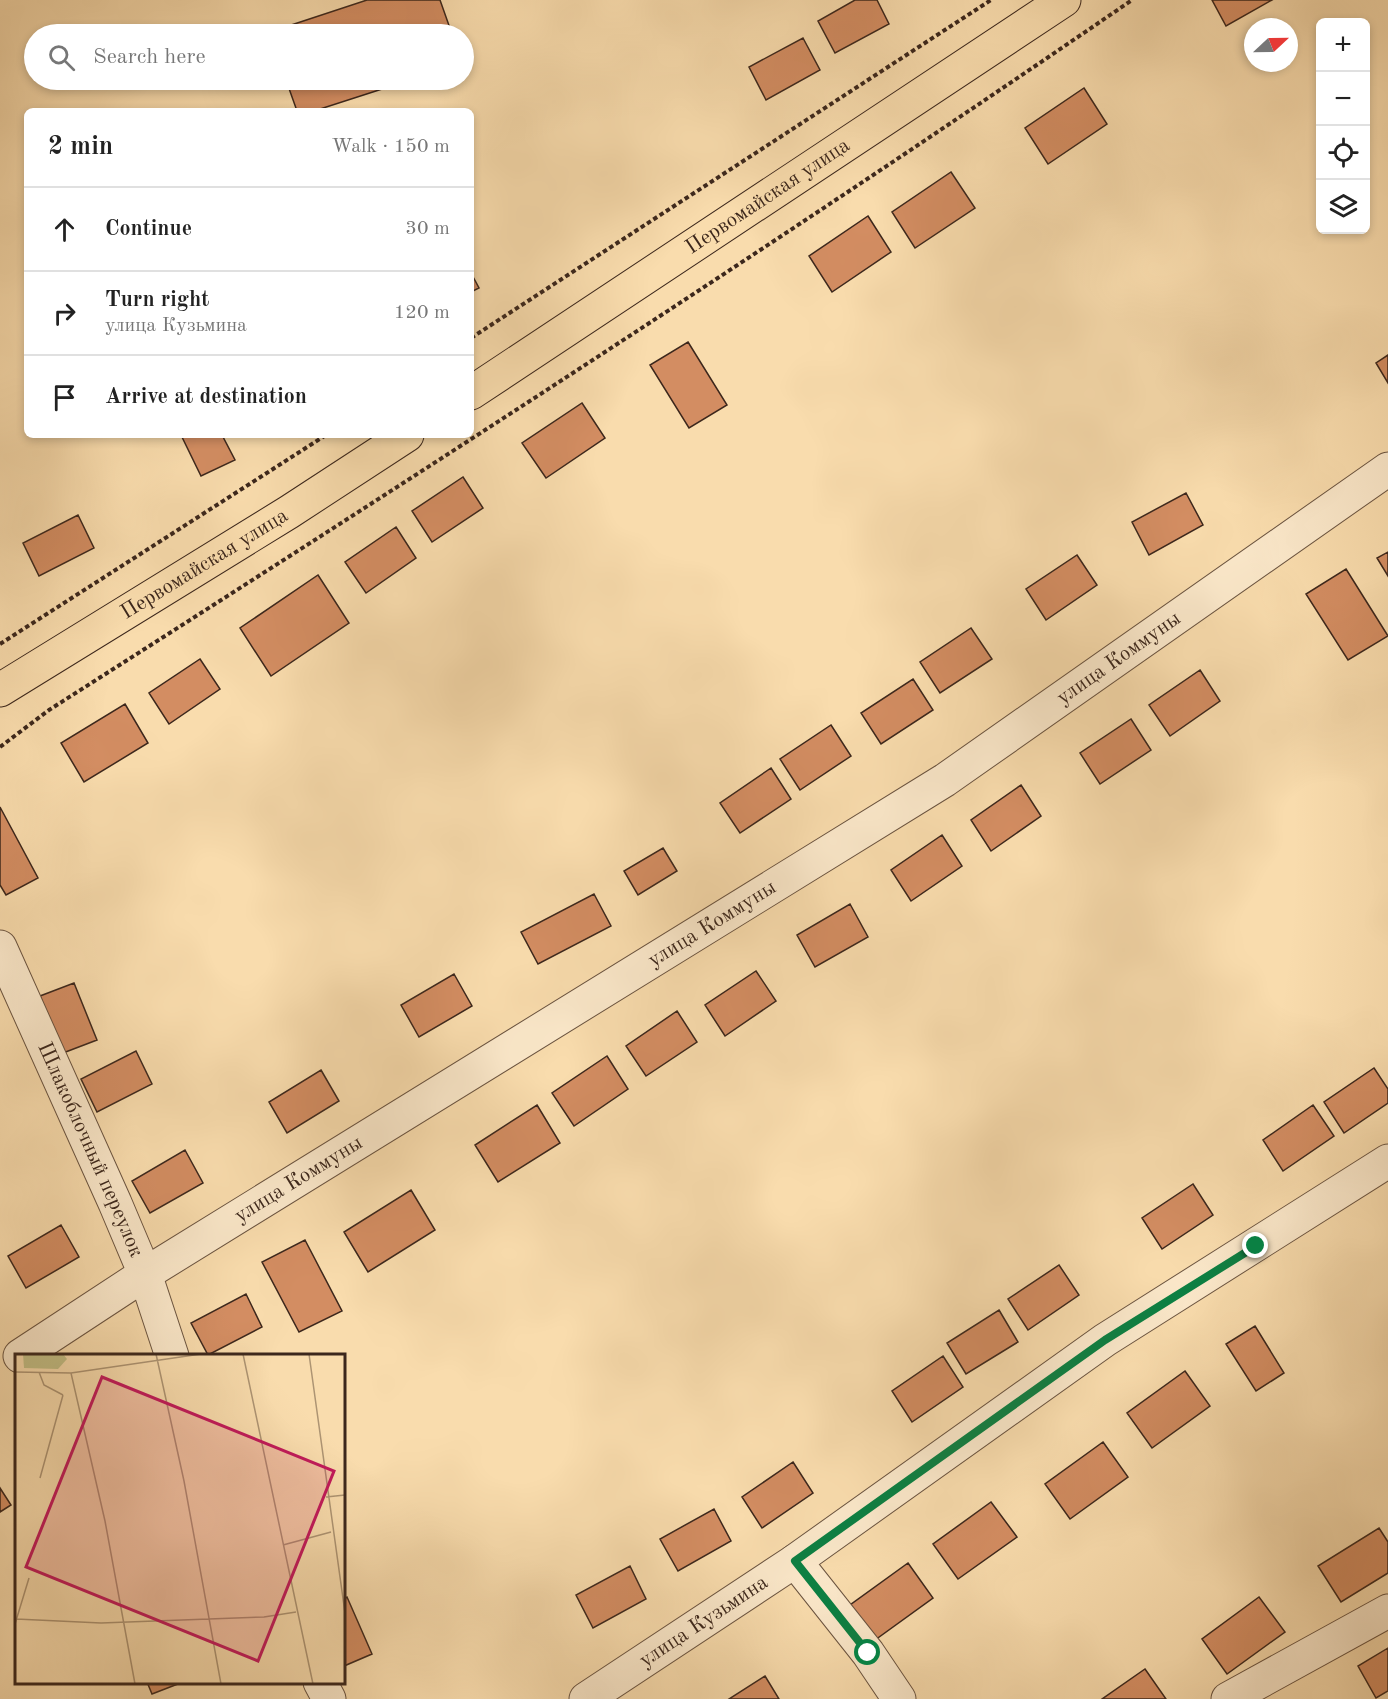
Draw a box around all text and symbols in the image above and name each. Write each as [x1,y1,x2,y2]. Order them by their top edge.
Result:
north arrow [1244,18,1298,72]
map controls [1316,18,1370,234]
button: + [1316,18,1370,72]
search box [24,24,474,90]
icon: search [45,41,78,74]
text: Search here [93,46,206,68]
button: − [1316,72,1370,126]
button: locate [1316,126,1370,180]
text: 2 min [48,134,113,160]
street label: Первомайская улица [682,135,854,258]
text: Walk · 150 m [331,137,450,157]
button: layers [1316,180,1370,234]
icon: ahead [48,213,81,246]
text: Continue [105,218,192,240]
text: 30 m [405,219,450,239]
text: Turn right [105,289,209,311]
icon: right [48,297,81,330]
text: 120 m [394,303,450,323]
text: улица Кузьмина [105,316,247,336]
icon: arrive [48,381,81,414]
text: Arrive at destination [105,386,307,408]
street label: Первомайская улица [117,505,292,623]
street label: улица Коммуны [1053,607,1185,709]
street label: улица Коммуны [644,876,780,971]
street label: Шлакоблочный переулок [34,1039,147,1261]
street label: улица Коммуны [231,1132,366,1226]
route end [1242,1232,1268,1258]
inset map [15,1354,345,1684]
street label: улица Кузьмина [636,1571,772,1671]
route start [854,1639,880,1665]

